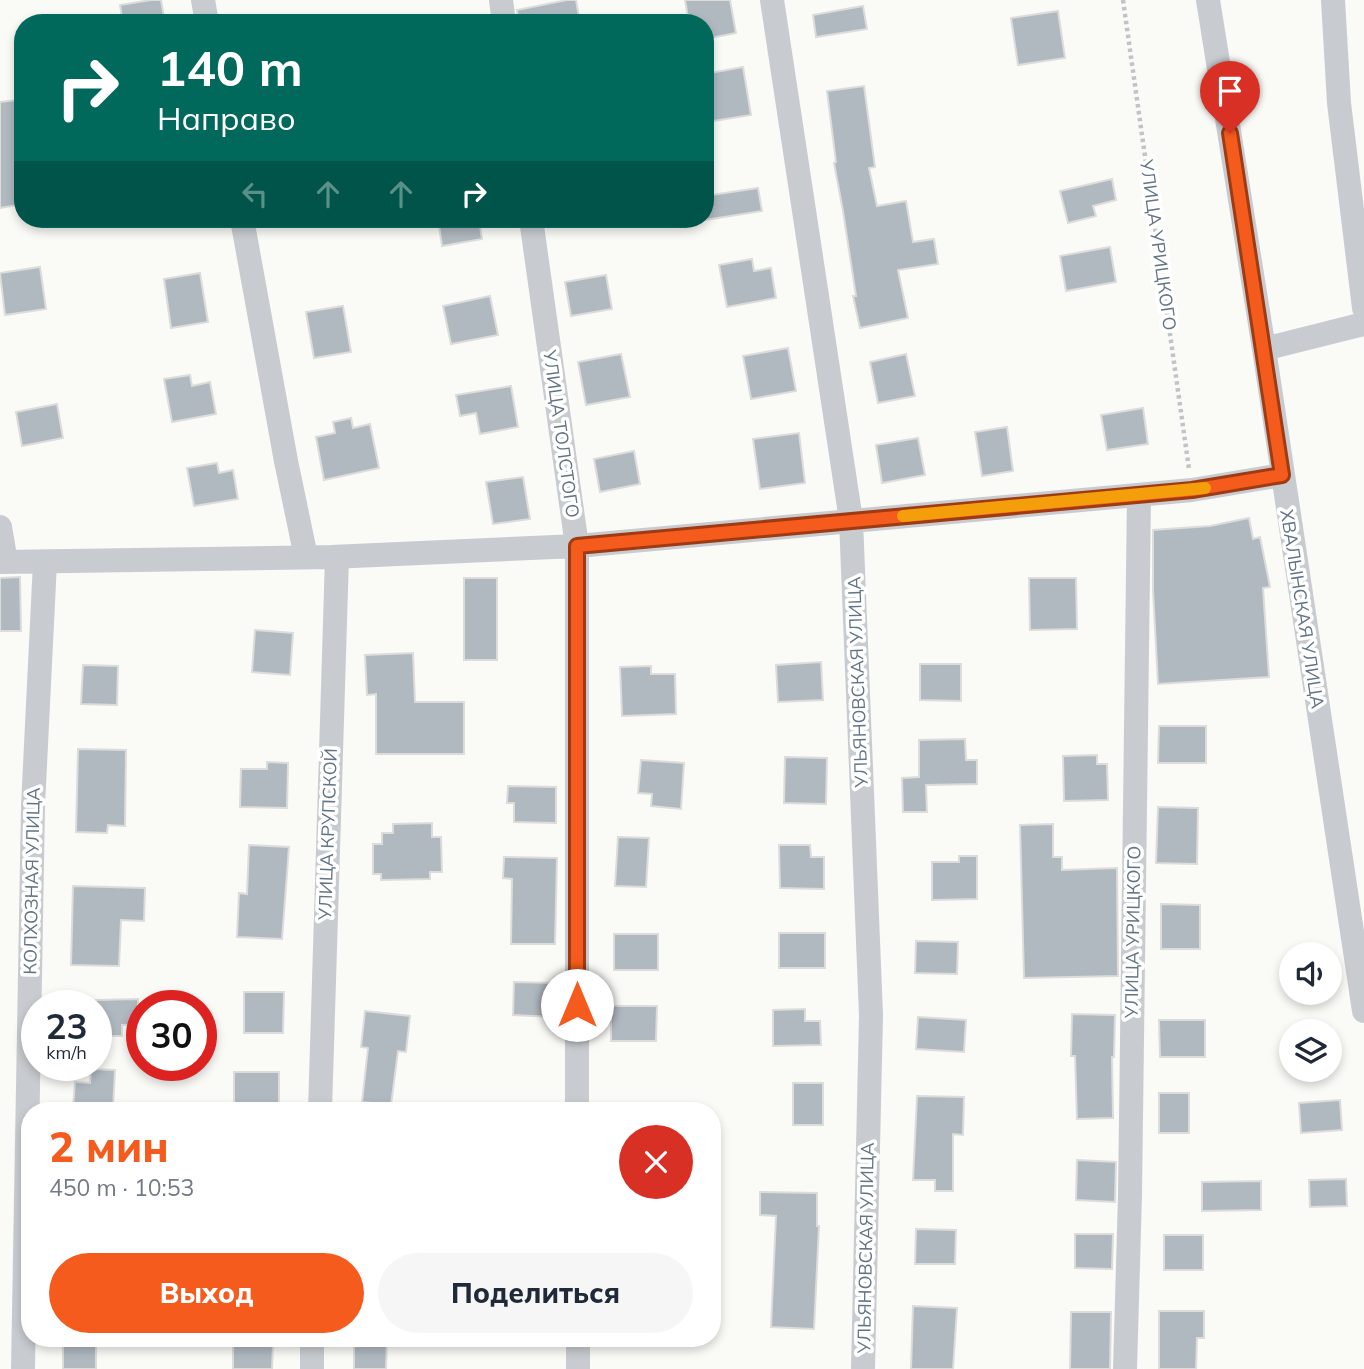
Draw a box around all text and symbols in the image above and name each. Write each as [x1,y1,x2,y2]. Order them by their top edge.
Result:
text: 140 m [157,37,303,98]
icon: right [42,42,133,133]
pin [1200,61,1260,133]
icon: arrive [1211,72,1249,110]
text: Направо [157,98,296,138]
street label: УЛИЦА УРИЦКОГО [1135,157,1182,332]
icon: left [236,175,274,213]
icon: ahead [309,175,347,213]
icon: ahead [382,175,420,213]
icon: right [455,175,493,213]
street label: УЛИЦА ТОЛСТОГО [538,348,585,519]
street label: ХВАЛЫНСКАЯ УЛИЦА [1275,508,1330,710]
street label: УЛЬЯНОВСКАЯ УЛИЦА [842,576,873,789]
street label: УЛИЦА КРУПСКОЙ [313,748,342,921]
street label: КОЛХОЗНАЯ УЛИЦА [18,787,45,975]
street label: УЛИЦА УРИЦКОГО [1119,846,1146,1019]
map controls [1279,942,1342,1082]
button: sound [1279,942,1342,1005]
position arrow [540,968,614,1042]
speed limit sign: 30 [126,990,217,1081]
text: 23 [45,1004,88,1048]
button: layers [1279,1019,1342,1082]
text: km/h [46,1041,87,1064]
text: 2 мин [49,1120,169,1173]
button: close [619,1125,693,1199]
street label: УЛЬЯНОВСКАЯ УЛИЦА [852,1142,879,1355]
text: 450 m · 10:53 [49,1173,194,1202]
button: Выход [49,1253,364,1333]
button: Поделиться [378,1253,693,1333]

